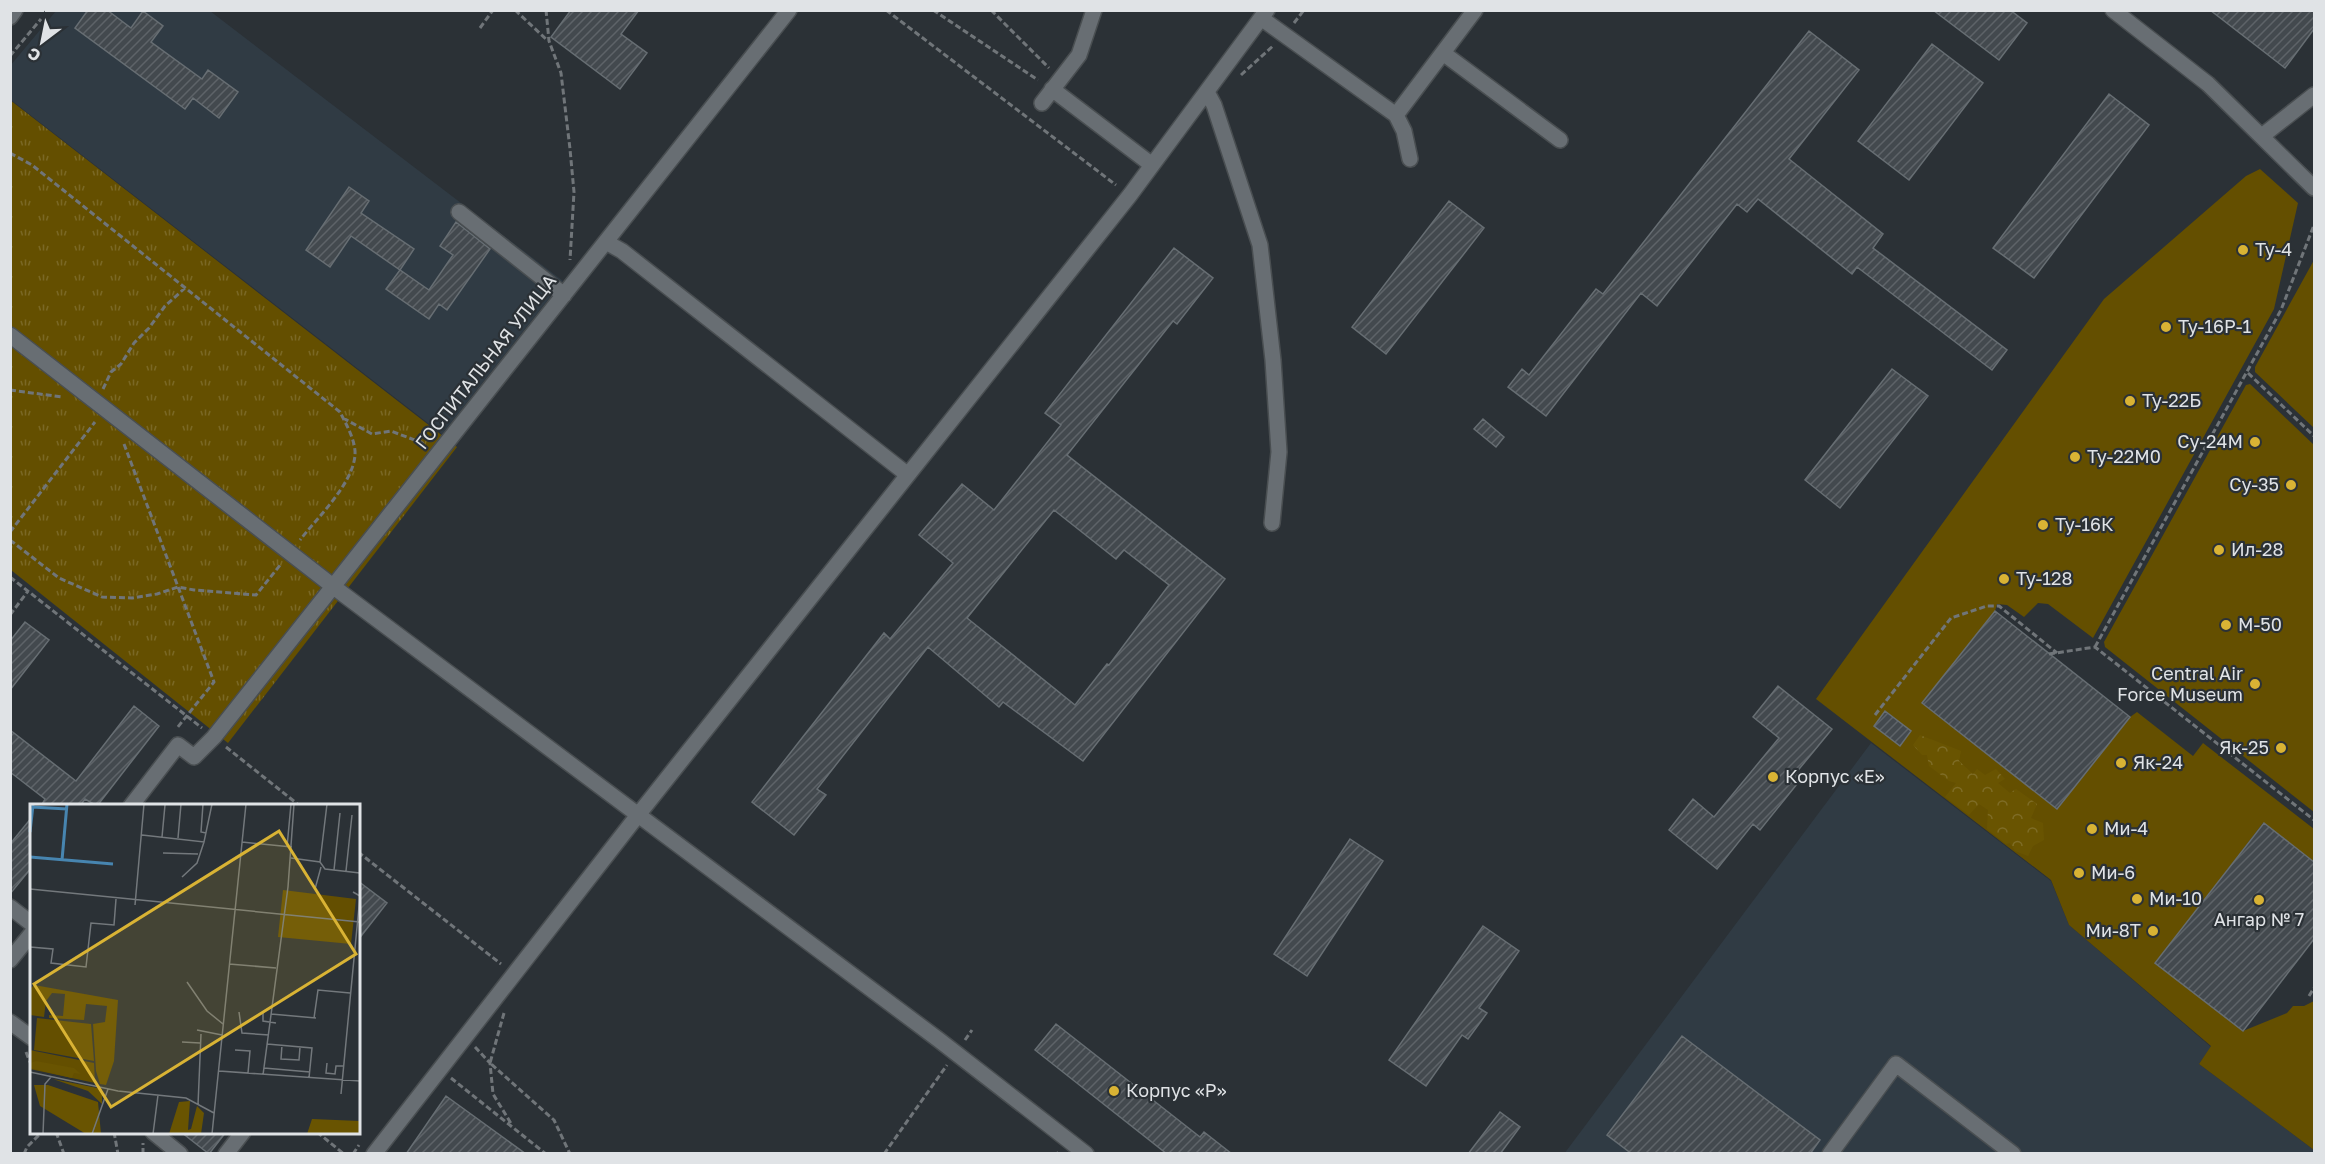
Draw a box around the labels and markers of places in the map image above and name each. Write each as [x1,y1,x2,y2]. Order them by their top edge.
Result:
place label: Ту-4 [2255,238,2292,260]
marker: Ту-4 [2236,243,2250,257]
place label: Ту-16Р-1 [2178,315,2252,337]
marker: Ту-16Р-1 [2159,320,2173,334]
place label: Ту-22Б [2142,389,2201,411]
marker: Ту-22Б [2123,394,2137,408]
place label: Су-24М [2177,430,2243,452]
marker: Су-24М [2248,435,2262,449]
place label: Ту-22М0 [2087,445,2161,467]
marker: Ту-22М0 [2068,450,2082,464]
place label: Су-35 [2229,473,2279,495]
marker: Су-35 [2284,478,2298,492]
place label: Ту-16К [2055,513,2114,535]
marker: Ту-16К [2036,518,2050,532]
place label: Ил-28 [2231,538,2283,560]
marker: Ил-28 [2212,543,2226,557]
place label: Ту-128 [2016,567,2072,589]
marker: Ту-128 [1997,572,2011,586]
place label: М-50 [2238,613,2282,635]
marker: М-50 [2219,618,2233,632]
place label: Central Air Force Museum [2117,662,2243,705]
marker: Central Air Force Museum [2248,677,2262,691]
place label: Як-25 [2219,736,2269,758]
marker: Як-25 [2274,741,2288,755]
place label: Як-24 [2133,751,2183,773]
marker: Як-24 [2114,756,2128,770]
place label: Корпус «Е» [1785,765,1885,787]
marker: Корпус «Е» [1766,770,1780,784]
place label: Ми-4 [2104,817,2148,839]
marker: Ми-4 [2085,822,2099,836]
place label: Ми-6 [2091,861,2135,883]
marker: Ми-6 [2072,866,2086,880]
place label: Ми-10 [2149,887,2202,909]
marker: Ми-10 [2130,892,2144,906]
marker: Ангар № 7 [2252,893,2266,907]
place label: Ангар № 7 [2214,908,2304,930]
place label: Ми-8Т [2086,919,2141,941]
marker: Ми-8Т [2146,924,2160,938]
place label: Корпус «Р» [1126,1079,1227,1101]
marker: Корпус «Р» [1107,1084,1121,1098]

